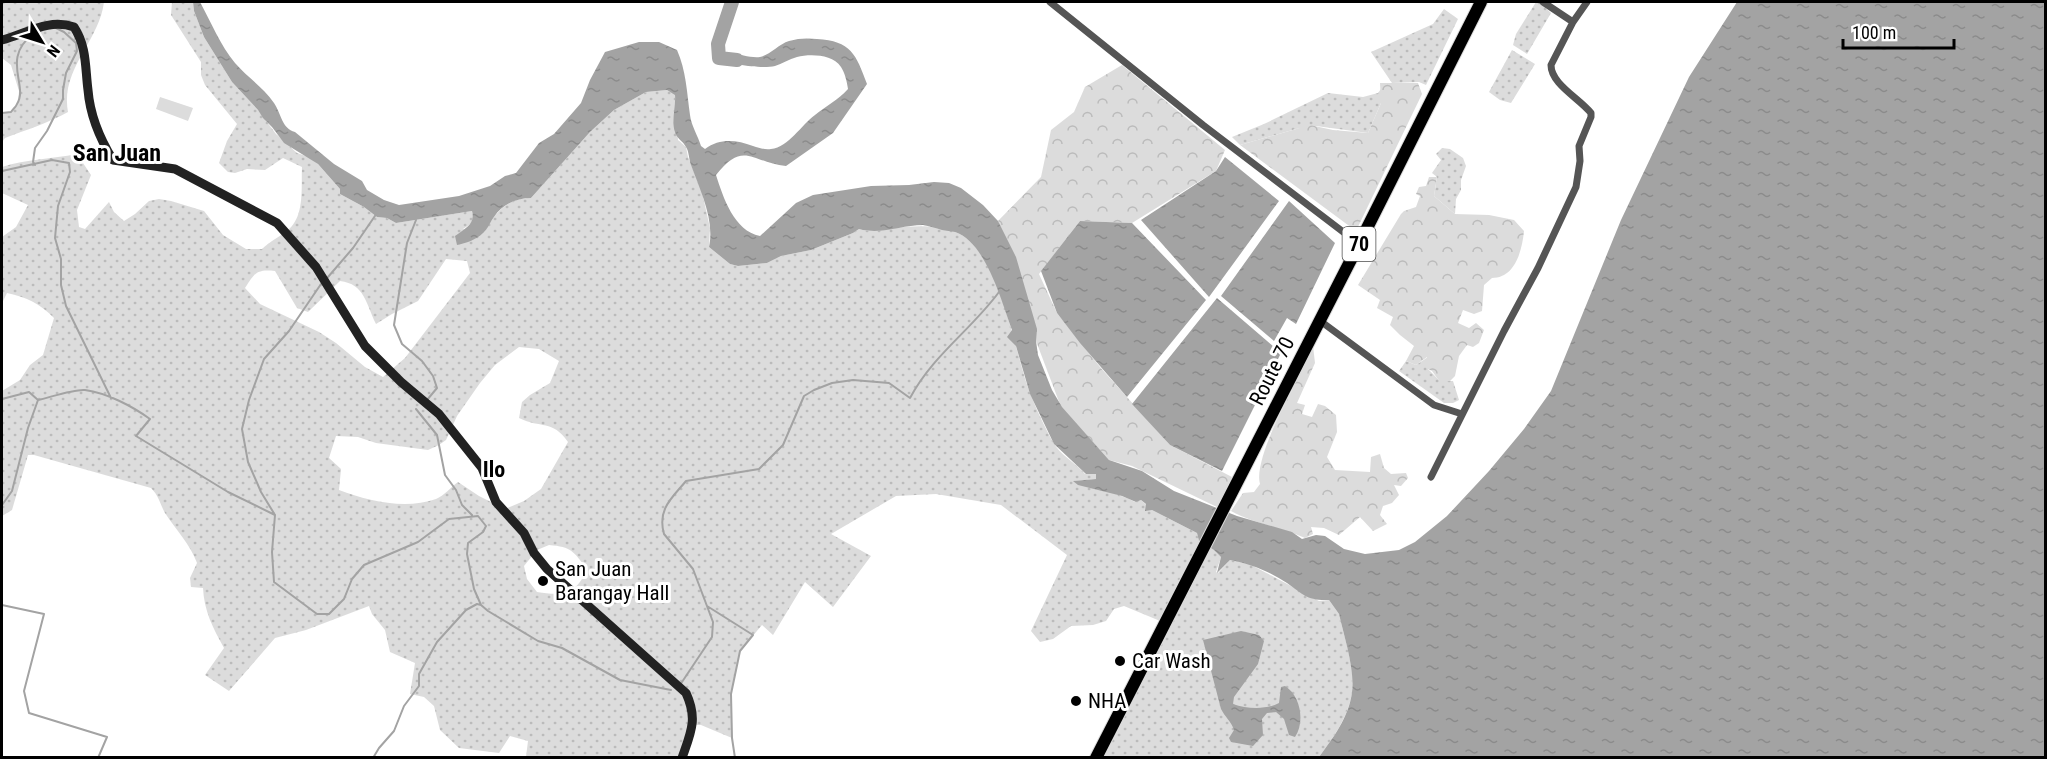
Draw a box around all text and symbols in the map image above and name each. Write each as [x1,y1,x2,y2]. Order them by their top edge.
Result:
north arrow [12,12,72,72]
scale bar [1843,12,1954,50]
text: 100 m [1852,22,1896,43]
text: N [43,41,64,61]
district label: San Juan [73,139,161,167]
road number: 70 [1342,227,1376,261]
street label: Route 70 [1245,333,1299,409]
district label: Ilo [483,457,505,482]
place label: San Juan Barangay Hall [555,557,669,605]
marker: San Juan Barangay Hall [536,574,550,588]
place label: Car Wash [1132,649,1211,673]
marker: Car Wash [1113,654,1127,668]
place label: NHA [1088,689,1126,713]
marker: NHA [1069,694,1083,708]

